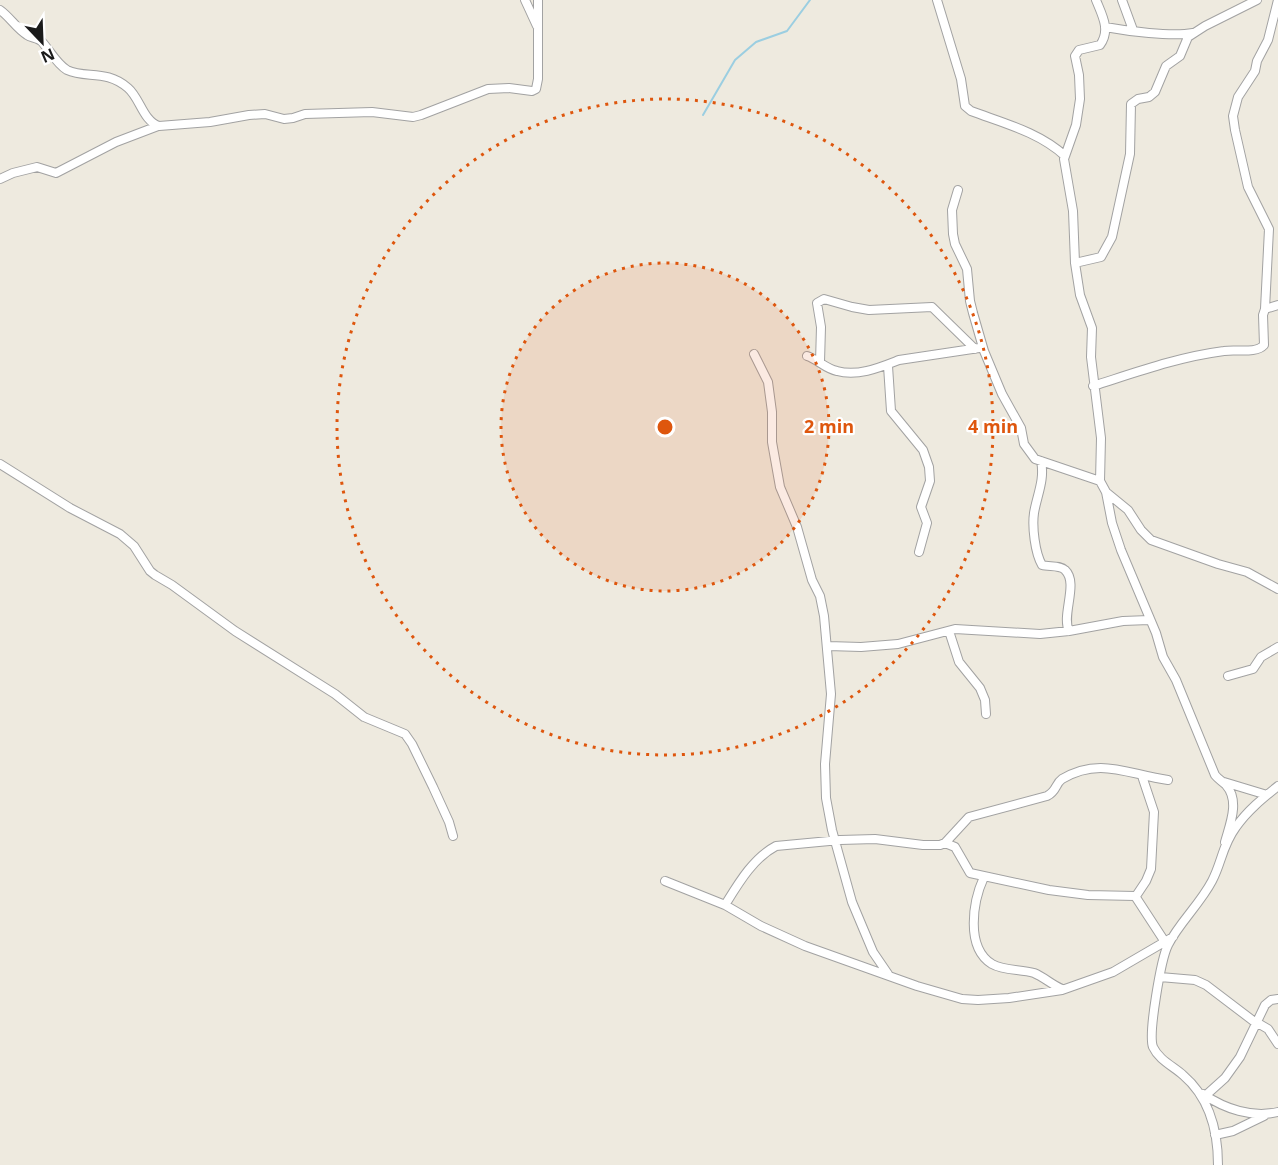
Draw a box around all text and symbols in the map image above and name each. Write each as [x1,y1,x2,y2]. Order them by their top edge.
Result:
north arrow [12,12,72,72]
text: N [38,43,58,68]
text: 2 min [804,414,854,438]
text: 4 min [968,414,1018,438]
centre of rings [655,417,675,437]

